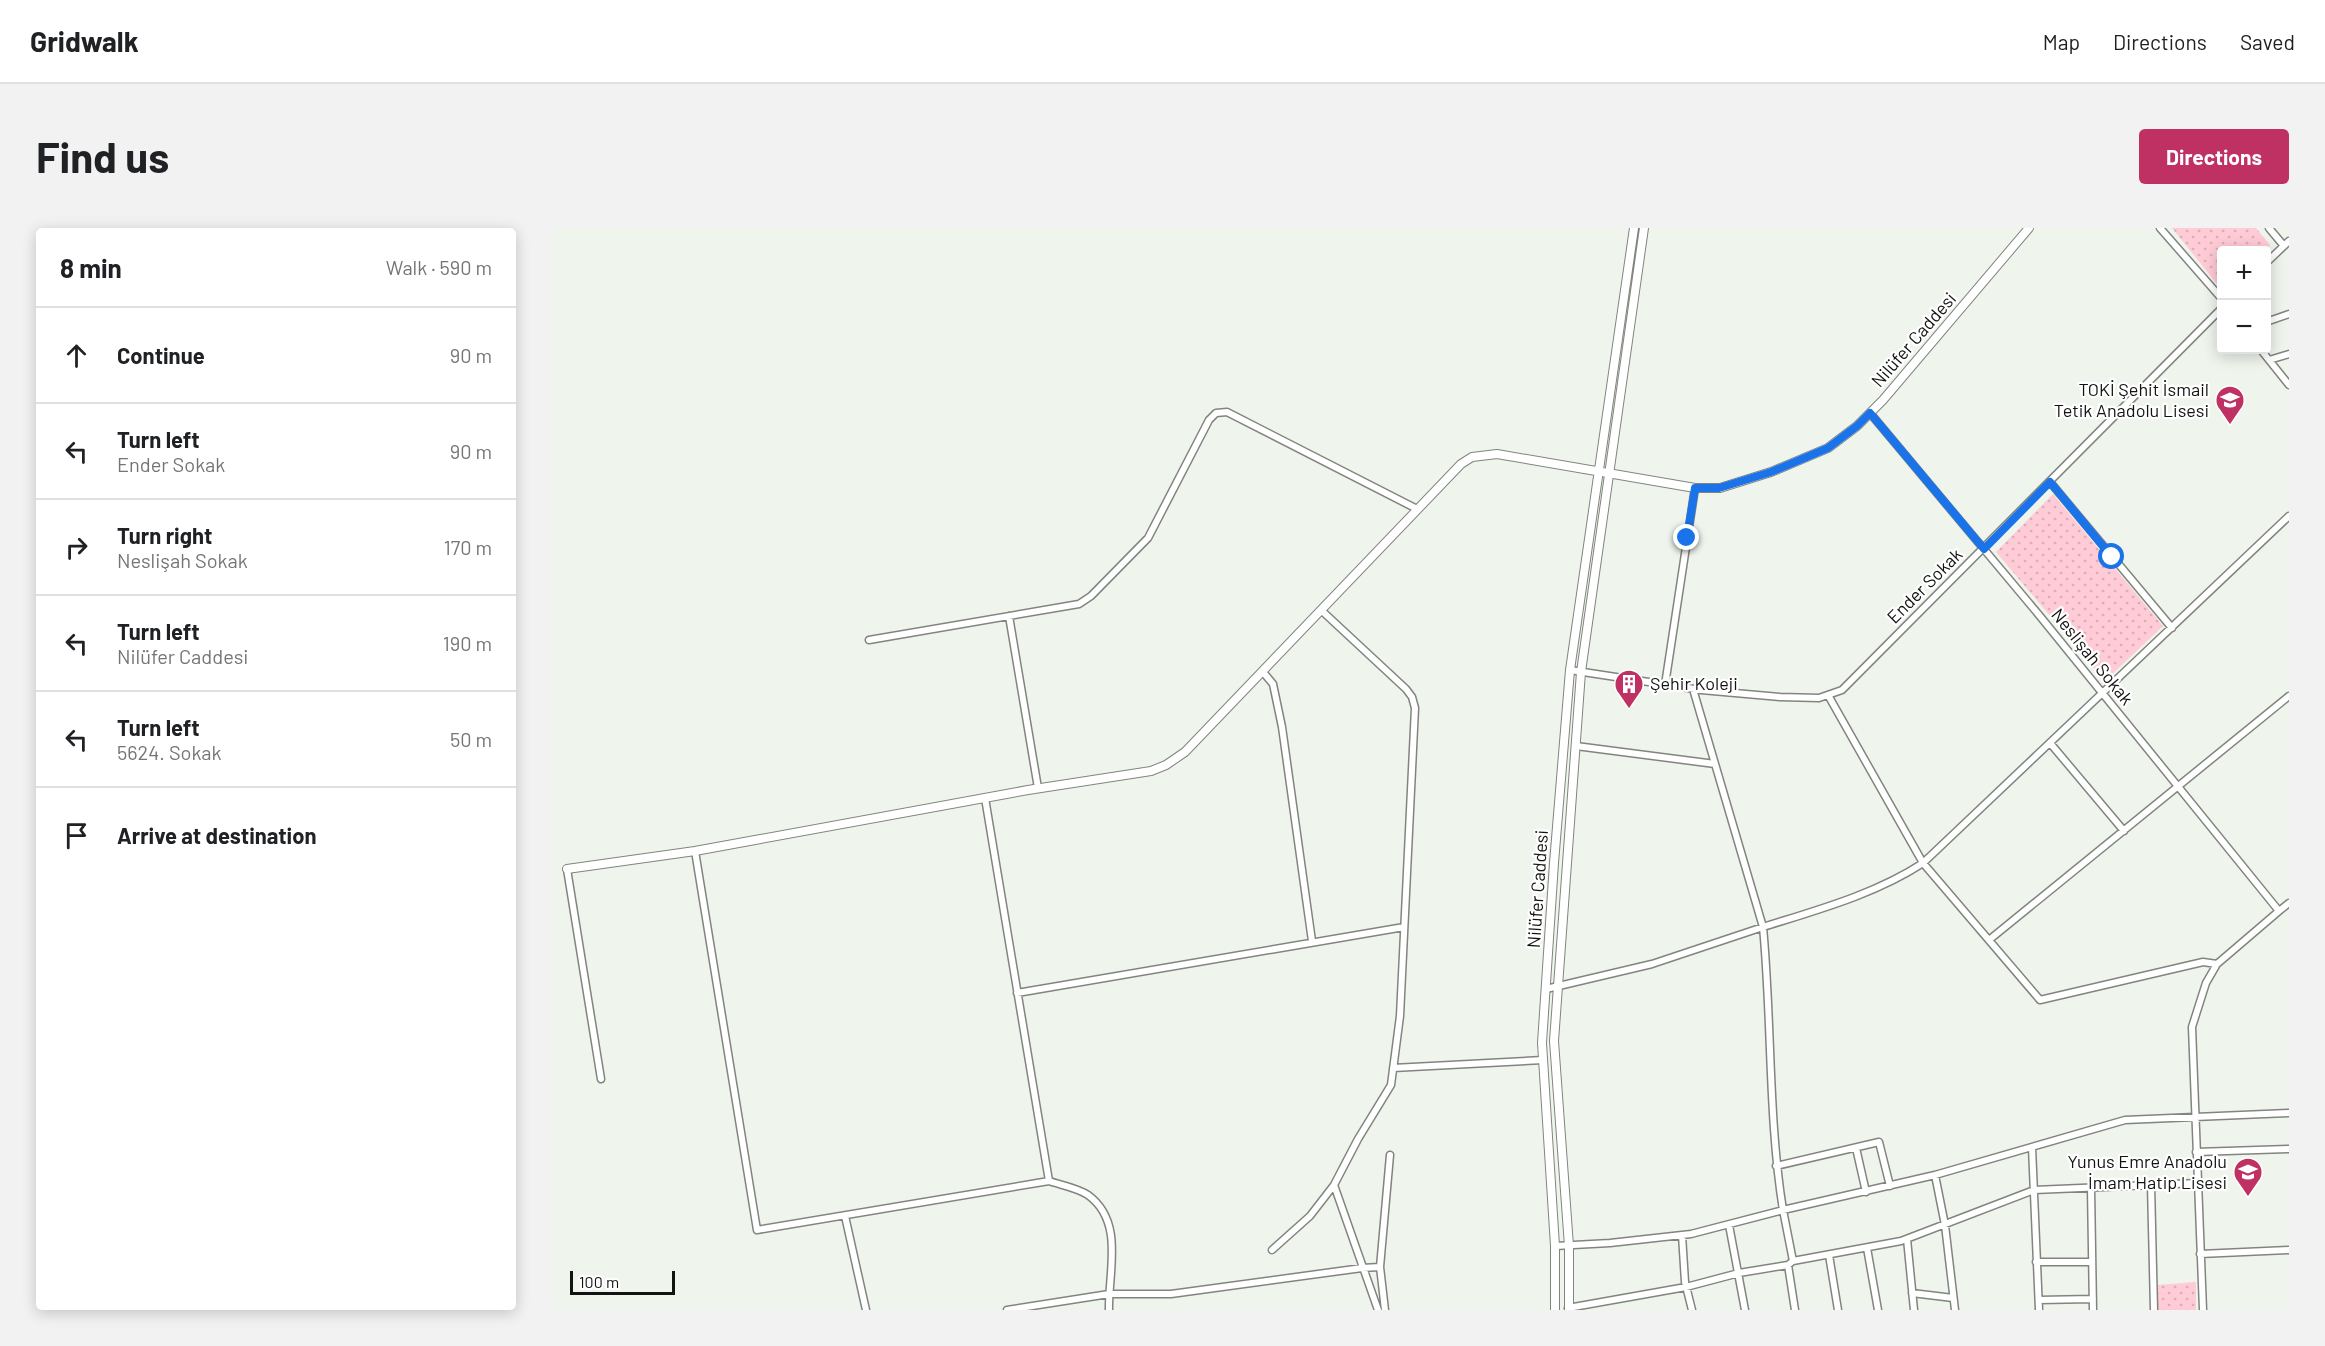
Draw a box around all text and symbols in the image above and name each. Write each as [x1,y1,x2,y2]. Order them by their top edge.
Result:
text: Gridwalk [30,24,139,58]
text: Map [2043,29,2080,54]
text: Directions [2113,29,2207,54]
text: Saved [2240,29,2295,54]
button: Directions [2139,129,2289,184]
text: Find us [36,131,169,181]
map controls [2217,246,2271,354]
button: + [2217,246,2271,300]
text: 8 min [60,252,122,283]
text: Walk · 590 m [386,255,492,279]
street label: Nilüfer Caddesi [1866,288,1960,391]
button: − [2217,300,2271,354]
icon: ahead [60,339,93,372]
text: Continue [117,342,205,368]
text: 90 m [450,343,492,367]
place label: TOKİ Şehit İsmail Tetik Anadolu Lisesi [2054,378,2209,421]
school or university icon: TOKİ Şehit İsmail Tetik Anadolu Lisesi [2214,384,2246,426]
text: Turn left [117,426,200,452]
icon: left [60,435,93,468]
text: 90 m [450,439,492,463]
text: Ender Sokak [117,452,225,476]
text: Turn right [117,522,212,548]
route end [1673,524,1699,550]
icon: right [60,531,93,564]
text: 170 m [444,535,492,559]
street label: Ender Sokak [1882,543,1967,628]
route start [2098,543,2124,569]
text: Neslişah Sokak [117,548,248,572]
street label: Neslişah Sokak [2047,604,2138,709]
text: Turn left [117,618,200,644]
icon: left [60,627,93,660]
text: 190 m [443,631,492,655]
text: Nilüfer Caddesi [117,644,248,668]
building icon: Şehir Koleji [1613,668,1645,710]
place label: Şehir Koleji [1650,672,1738,694]
text: Turn left [117,714,200,740]
icon: left [60,723,93,756]
text: 50 m [450,727,492,751]
text: 5624. Sokak [117,740,222,764]
icon: arrive [60,819,93,852]
text: Arrive at destination [117,822,316,848]
street label: Nilüfer Caddesi [1522,829,1552,949]
place label: Yunus Emre Anadolu İmam Hatip Lisesi [2067,1150,2227,1193]
school or university icon: Yunus Emre Anadolu İmam Hatip Lisesi [2232,1156,2264,1198]
scale bar [570,1268,675,1296]
text: 100 m [579,1272,619,1291]

